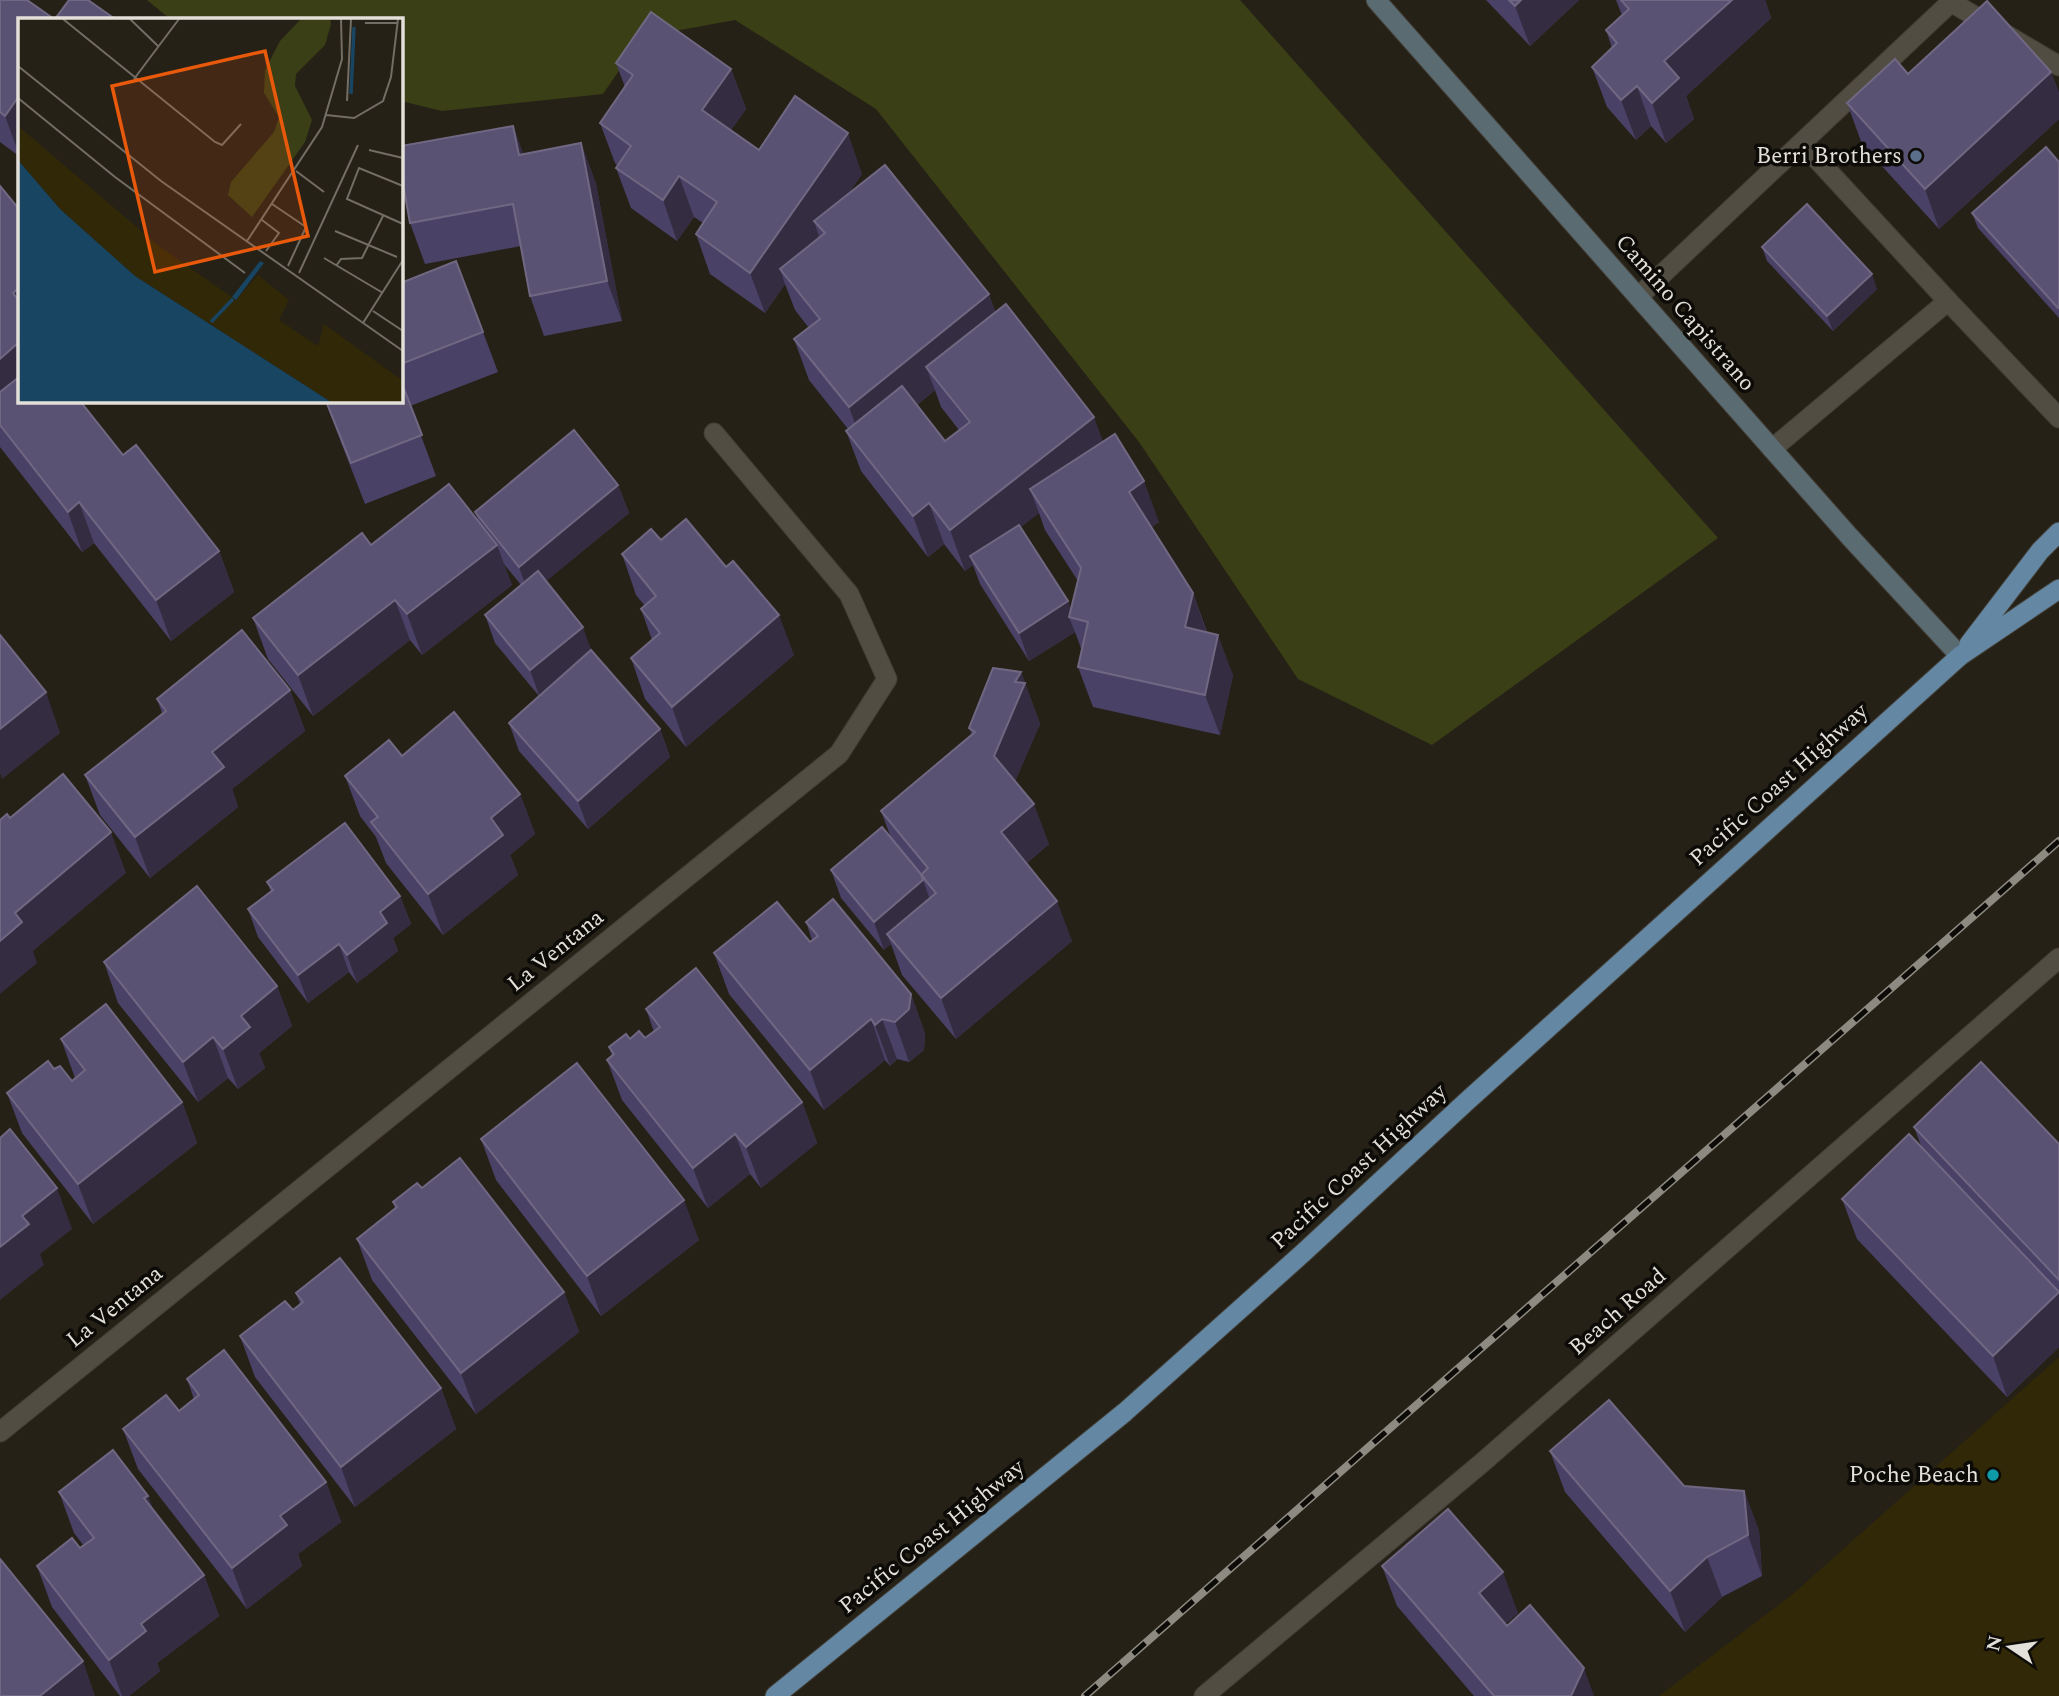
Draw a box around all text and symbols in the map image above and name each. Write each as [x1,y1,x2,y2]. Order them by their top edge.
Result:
inset map [18,18,402,402]
place label: Berri Brothers [1756,139,1902,174]
marker: Berri Brothers [1908,148,1924,164]
street label: Camino Capistrano [1606,226,1764,400]
street label: Pacific Coast Highway [1682,694,1877,875]
street label: La Ventana [500,901,612,1001]
street label: Pacific Coast Highway [1263,1075,1456,1258]
street label: La Ventana [59,1257,171,1357]
street label: Beach Road [1561,1259,1675,1365]
street label: Pacific Coast Highway [831,1450,1033,1623]
place label: Poche Beach [1849,1458,1979,1493]
marker: Poche Beach [1985,1467,2001,1483]
north arrow [1975,1612,2045,1682]
text: N [1979,1633,2011,1654]

